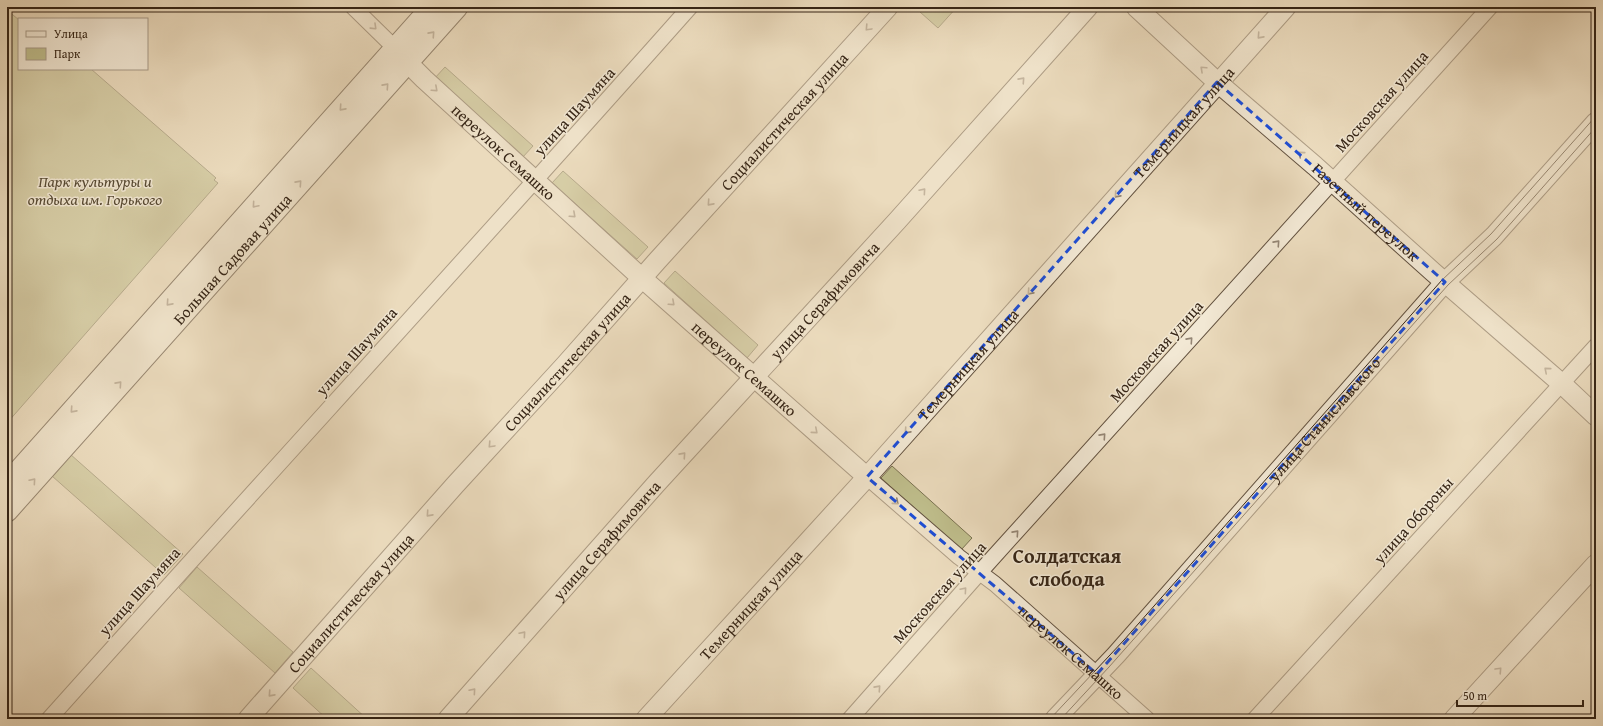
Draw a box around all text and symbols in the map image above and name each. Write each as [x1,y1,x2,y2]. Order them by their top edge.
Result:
legend [18,18,148,70]
one-way arrow [369,22,377,30]
one-way arrow [866,23,873,31]
text: Улица [54,25,88,42]
one-way arrow [1257,31,1265,39]
one-way arrow [427,32,434,39]
street label: Московская улица [1329,44,1434,157]
text: Парк [54,45,81,62]
street label: Социалистическая улица [715,46,854,196]
street label: улица Шаумяна [527,61,621,161]
street label: Темерницкая улица [1127,61,1240,184]
one-way arrow [1200,66,1207,73]
one-way arrow [1018,77,1025,84]
one-way arrow [381,83,388,91]
one-way arrow [430,85,438,92]
street label: переулок Семашко [446,98,561,206]
one-way arrow [339,103,346,111]
one-way arrow [1298,151,1305,158]
street label: Газетный переулок [1307,157,1426,267]
park label: Парк культуры и отдыха им. Горького [28,169,162,211]
one-way arrow [294,180,302,188]
street label: Большая Садовая улица [167,188,297,330]
one-way arrow [919,189,926,196]
one-way arrow [1114,190,1122,198]
one-way arrow [707,198,714,206]
one-way arrow [253,200,260,208]
one-way arrow [568,210,576,217]
street label: улица Серафимовича [763,236,885,365]
one-way arrow [1273,240,1280,248]
street label: Социалистическая улица [498,287,636,437]
one-way arrow [1028,287,1035,295]
street label: Московская улица [1104,294,1209,407]
one-way arrow [167,298,174,305]
one-way arrow [667,299,675,306]
street label: улица Шаумяна [309,301,403,401]
street label: Темерницкая улица [911,303,1024,425]
street label: переулок Семашко [686,315,802,422]
one-way arrow [1185,337,1192,344]
street label: улица Станиславского [1262,351,1386,488]
one-way arrow [1544,368,1552,375]
one-way arrow [114,381,122,389]
one-way arrow [70,405,78,413]
one-way arrow [810,426,818,434]
one-way arrow [904,426,911,434]
one-way arrow [1098,433,1106,441]
one-way arrow [488,440,496,448]
one-way arrow [679,452,686,460]
street label: улица Обороны [1367,471,1459,570]
street label: улица Серафимовича [546,475,666,606]
one-way arrow [28,479,35,486]
one-way arrow [892,497,899,504]
one-way arrow [426,509,433,517]
street label: Социалистическая улица [282,527,420,678]
one-way arrow [1011,530,1018,537]
street label: Московская улица [887,535,992,648]
street label: улица Шаумяна [92,541,186,641]
district label: Солдатская слобода [1013,541,1122,593]
street label: Темерницкая улица [693,543,808,665]
one-way arrow [959,588,966,595]
street label: переулок Семашко [1013,598,1129,705]
one-way arrow [519,631,526,638]
one-way arrow [1494,667,1502,675]
scale bar [1457,682,1583,708]
one-way arrow [873,685,880,692]
text: 50 m [1463,687,1487,704]
one-way arrow [468,688,476,696]
one-way arrow [268,689,275,697]

